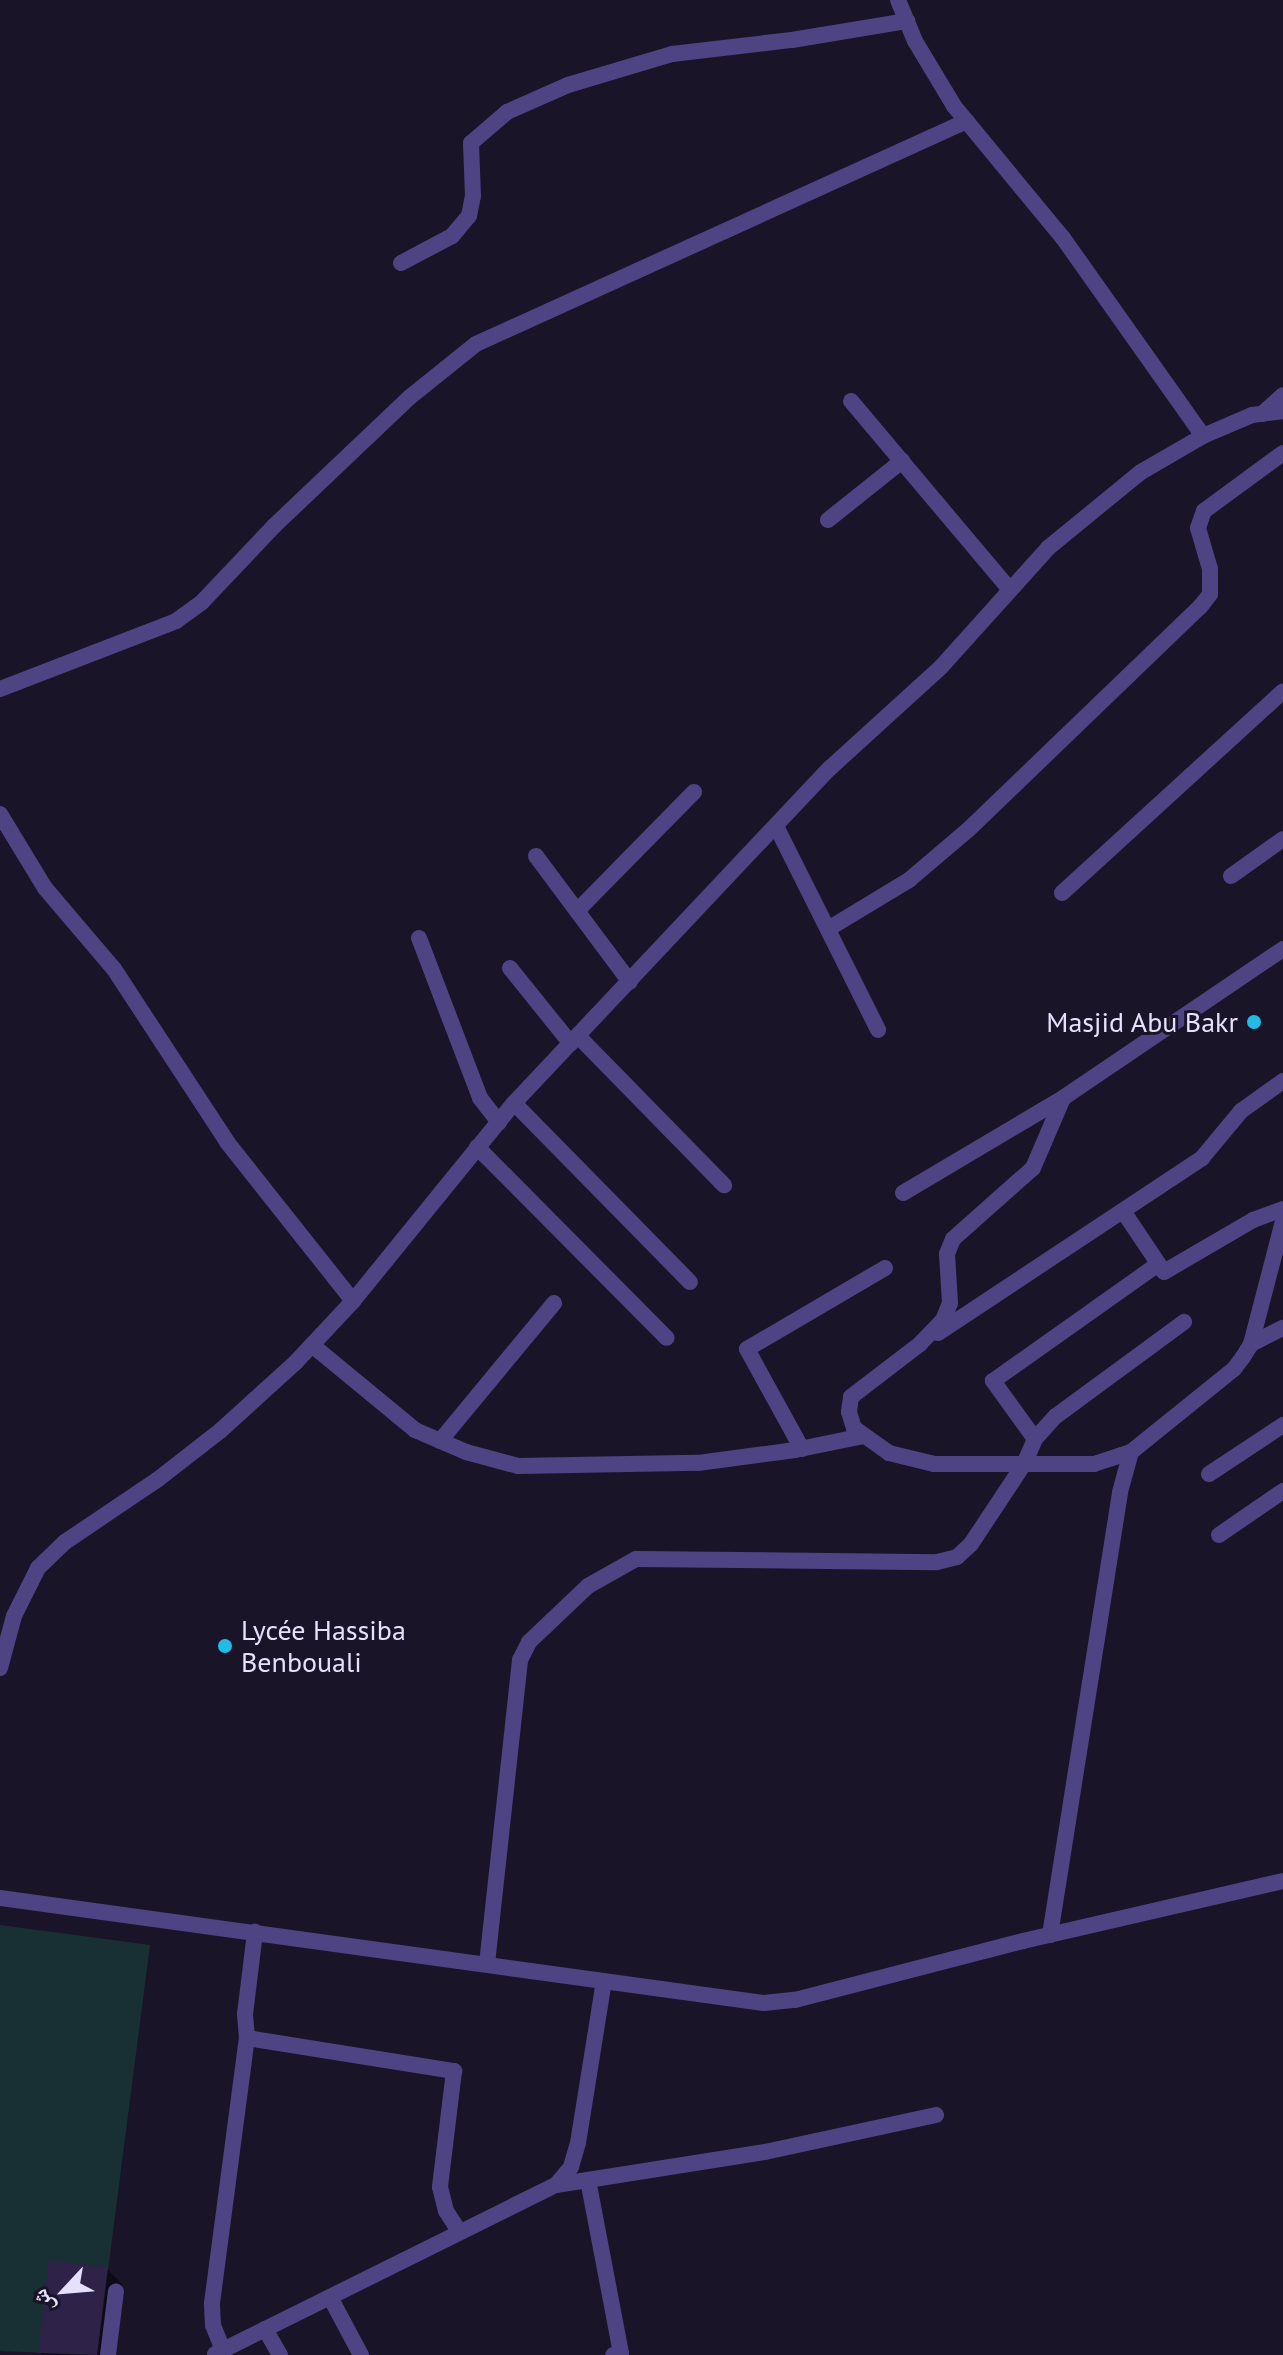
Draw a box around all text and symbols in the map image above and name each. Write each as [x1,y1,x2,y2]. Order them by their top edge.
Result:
place label: Masjid Abu Bakr [1045,1005,1238,1039]
marker: Masjid Abu Bakr [1245,1013,1263,1031]
place label: Lycée Hassiba Benbouali [241,1613,406,1679]
marker: Lycée Hassiba Benbouali [216,1637,234,1655]
north arrow [24,2251,104,2331]
text: ش [25,2285,60,2318]

